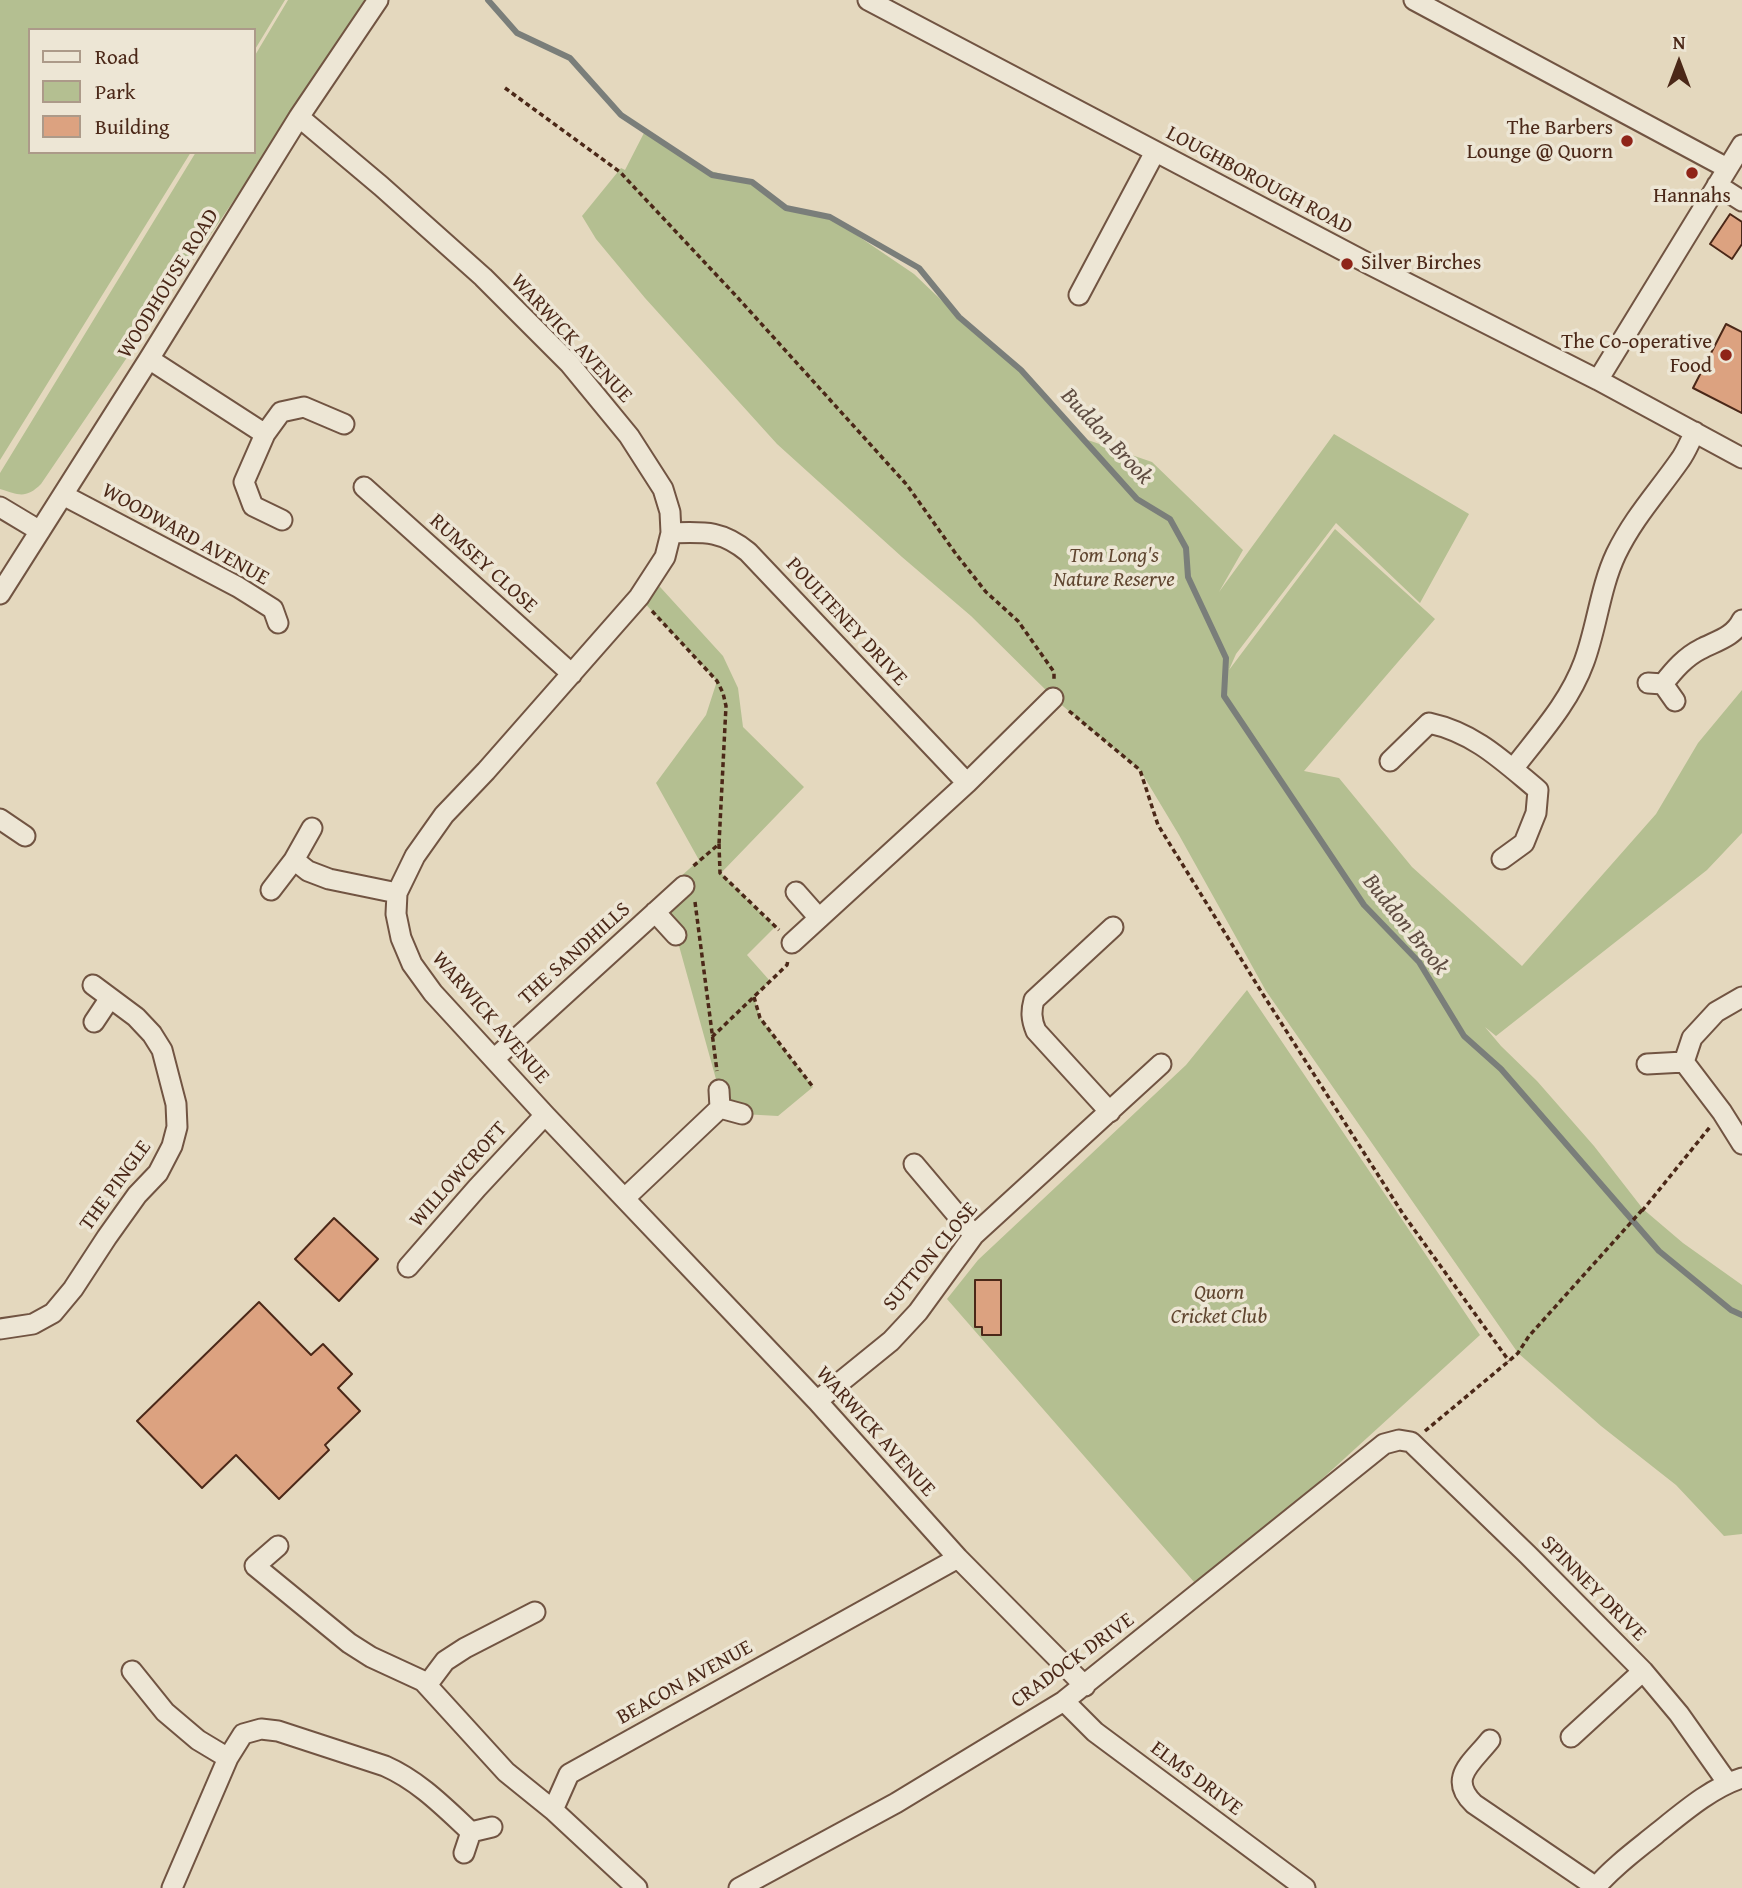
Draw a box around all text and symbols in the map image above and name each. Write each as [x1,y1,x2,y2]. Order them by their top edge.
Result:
legend [28,28,256,154]
north arrow [1644,28,1714,98]
text: N [1673,28,1685,56]
text: Road [95,41,139,72]
text: Park [95,76,136,107]
text: Building [95,111,169,142]
place label: The Barbers Lounge @ Quorn [1467,116,1613,166]
street label: LOUGHBOROUGH ROAD [1162,121,1356,241]
marker: The Barbers Lounge @ Quorn [1619,133,1635,149]
marker: Hannahs [1684,165,1700,181]
place label: Hannahs [1653,184,1731,210]
street label: WOODHOUSE ROAD [113,205,225,363]
place label: Silver Birches [1361,251,1481,277]
marker: Silver Birches [1339,256,1355,272]
street label: WARWICK AVENUE [505,269,637,409]
place label: The Co-operative Food [1561,330,1712,380]
marker: The Co-operative Food [1718,347,1734,363]
water label: Buddon Brook [1054,383,1158,491]
street label: WOODWARD AVENUE [97,479,273,591]
street label: RUMSEY CLOSE [424,509,542,619]
park label: Tom Long's Nature Reserve [1053,544,1175,594]
street label: POULTENEY DRIVE [780,553,912,691]
water label: Buddon Brook [1356,869,1454,981]
street label: THE SANDHILLS [514,897,636,1011]
street label: WARWICK AVENUE [426,947,554,1089]
street label: WILLOWCROFT [405,1117,513,1233]
street label: THE PINGLE [75,1136,157,1236]
street label: SUTTON CLOSE [878,1198,984,1316]
park label: Quorn Cricket Club [1171,1281,1267,1331]
street label: WARWICK AVENUE [810,1362,940,1502]
street label: SPINNEY DRIVE [1535,1531,1651,1647]
street label: CRADOCK DRIVE [1007,1608,1139,1714]
street label: BEACON AVENUE [613,1635,757,1731]
street label: ELMS DRIVE [1145,1736,1247,1822]

